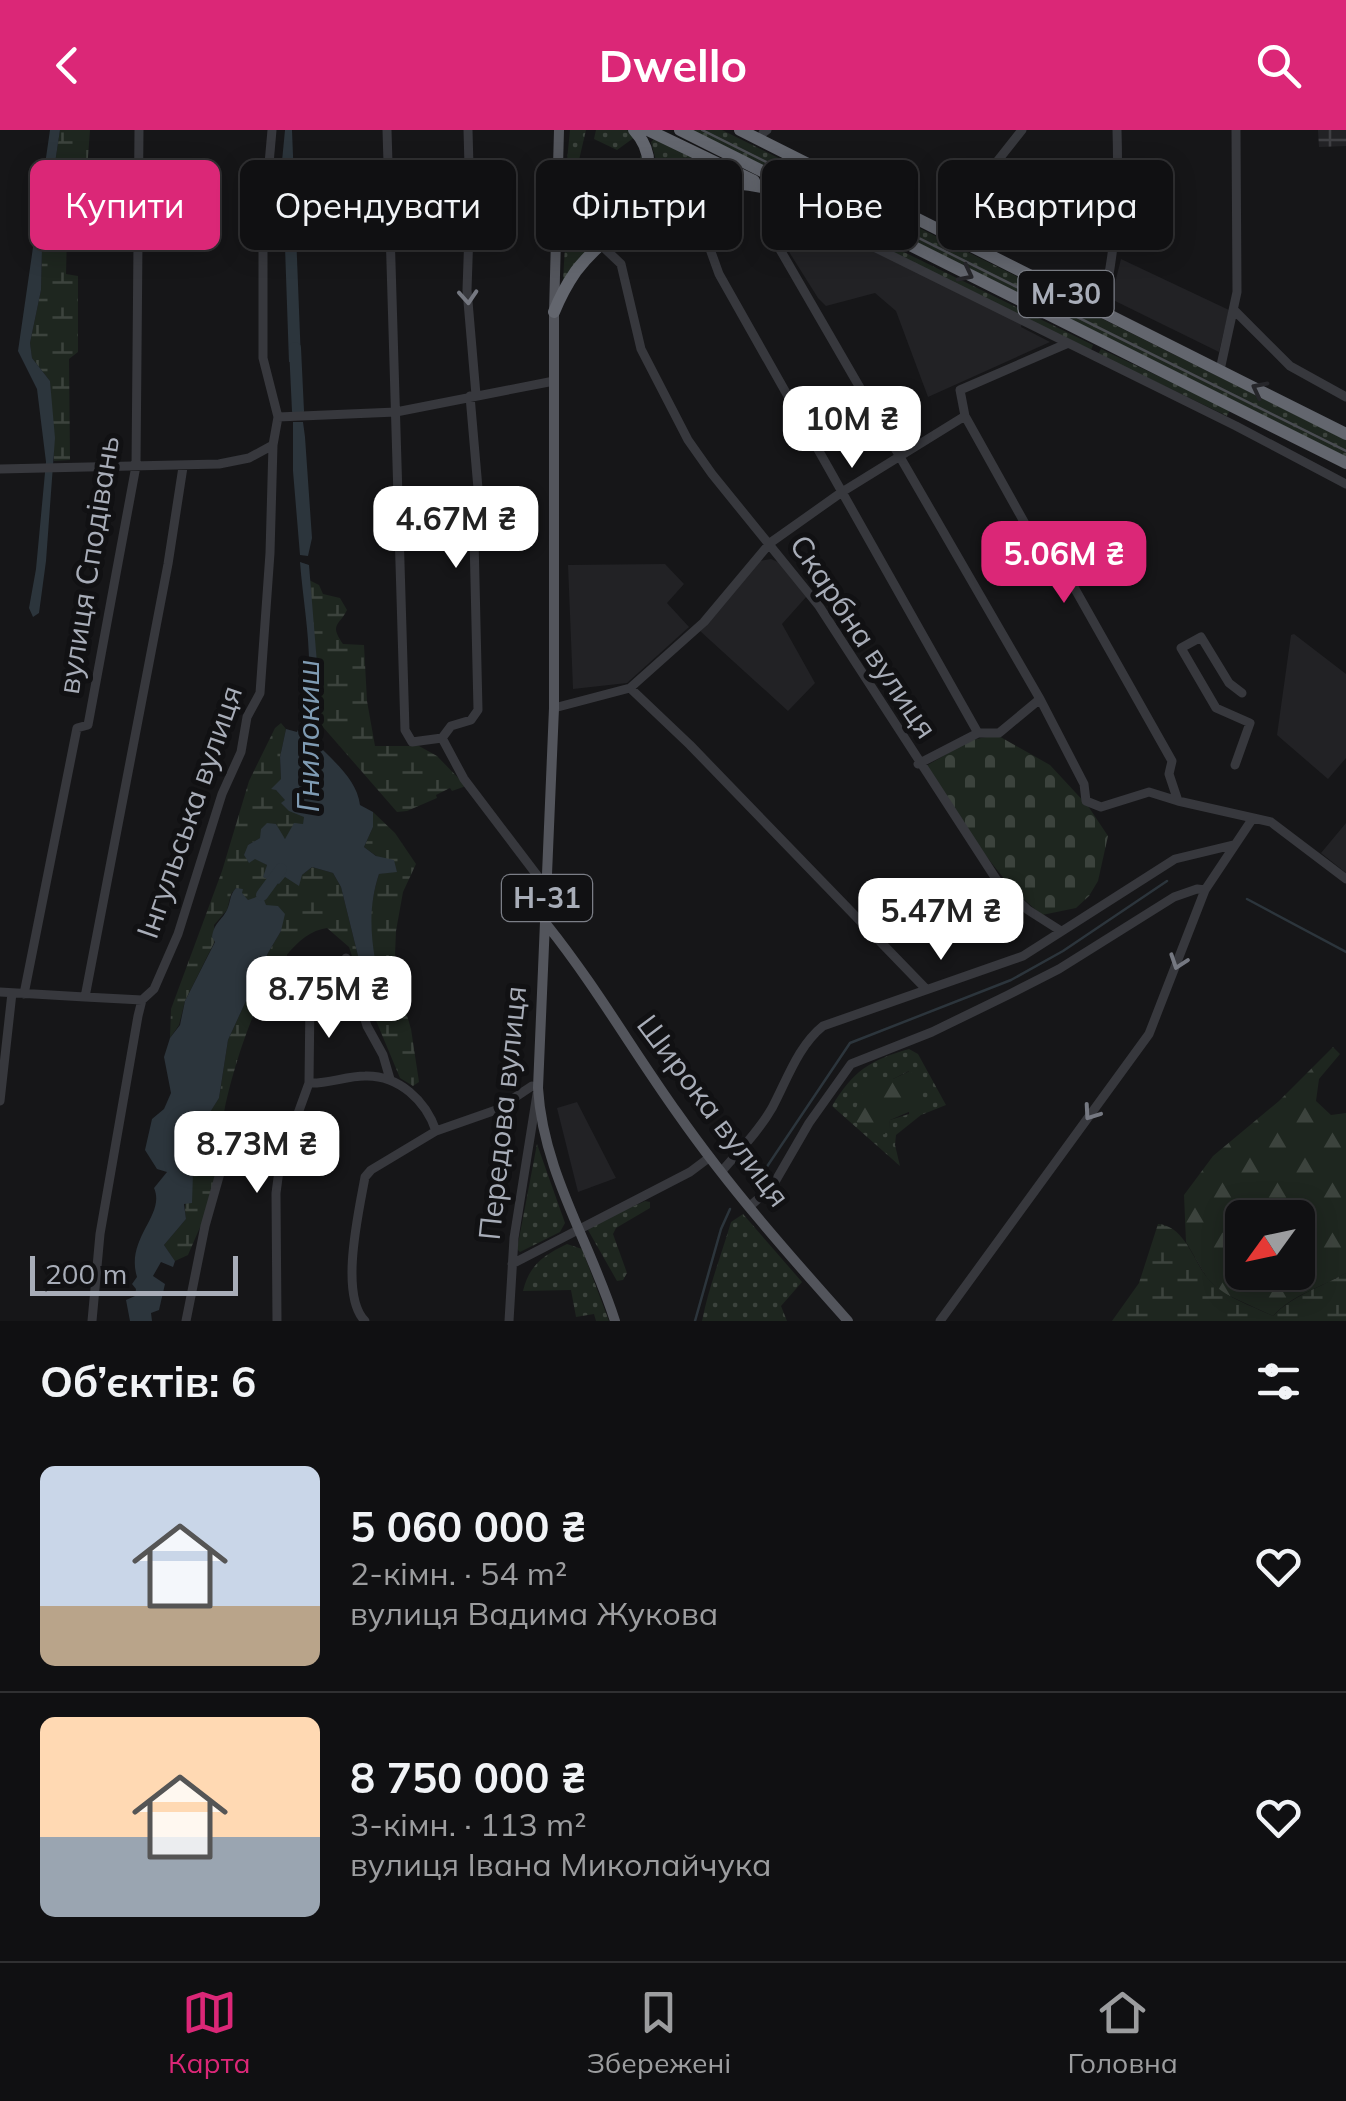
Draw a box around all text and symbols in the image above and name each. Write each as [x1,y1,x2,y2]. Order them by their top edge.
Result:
text: Dwello [599,37,747,93]
icon: back [40,38,95,93]
icon: search [1251,38,1306,93]
chip: Купити [30,160,220,250]
chip: Орендувати [240,160,516,250]
chip: Фільтри [536,160,742,250]
chip: Нове [762,160,918,250]
chip: Квартира [938,160,1173,250]
one-way arrow [956,262,974,282]
road number: М-30 [1018,271,1114,317]
one-way arrow [457,290,479,306]
one-way arrow [1251,382,1269,402]
pin: 10M ₴ [782,386,922,471]
text: 10M ₴ [805,398,899,438]
street label: вулиця Сподівань [49,433,127,697]
pin: 4.67M ₴ [364,486,548,571]
text: 4.67M ₴ [395,498,517,538]
pin: 5.06M ₴ [972,521,1156,606]
street label: Скарбна вулиця [782,528,946,745]
text: 5.06M ₴ [1003,533,1125,573]
water label: Гнилокиш [287,659,327,813]
street label: Інгульська вулиця [128,680,250,943]
road number: Н-31 [502,875,592,921]
pin: 5.47M ₴ [849,878,1033,963]
text: 5.47M ₴ [880,890,1002,930]
one-way arrow [1169,953,1190,970]
pin: 8.75M ₴ [237,956,421,1041]
text: 8.75M ₴ [268,968,390,1008]
street label: Передова вулиця [470,984,534,1242]
street label: Широка вулиця [629,1007,798,1214]
one-way arrow [1085,1101,1104,1120]
pin: 8.73M ₴ [165,1111,349,1196]
text: 8.73M ₴ [196,1123,318,1163]
north arrow [1225,1200,1315,1290]
map controls [1225,1200,1315,1290]
scale bar [30,1251,238,1296]
text: 200 m [45,1256,127,1291]
icon: filters [1251,1354,1306,1409]
text: Об’єктів: 6 [40,1355,256,1408]
text: 5 060 000 ₴ [350,1500,586,1553]
icon: home [120,1506,240,1626]
icon: heart [1251,1539,1306,1594]
text: 2-кімн. · 54 m² [350,1553,567,1593]
text: вулиця Вадима Жукова [350,1593,718,1633]
text: 8 750 000 ₴ [350,1751,586,1804]
icon: home [120,1757,240,1877]
icon: heart [1251,1790,1306,1845]
text: 3-кімн. · 113 m² [350,1804,586,1844]
text: вулиця Івана Миколайчука [350,1844,772,1884]
tab: Карта [168,1985,251,2080]
tab: Збережені [587,1985,731,2080]
tab: Головна [1067,1985,1178,2080]

